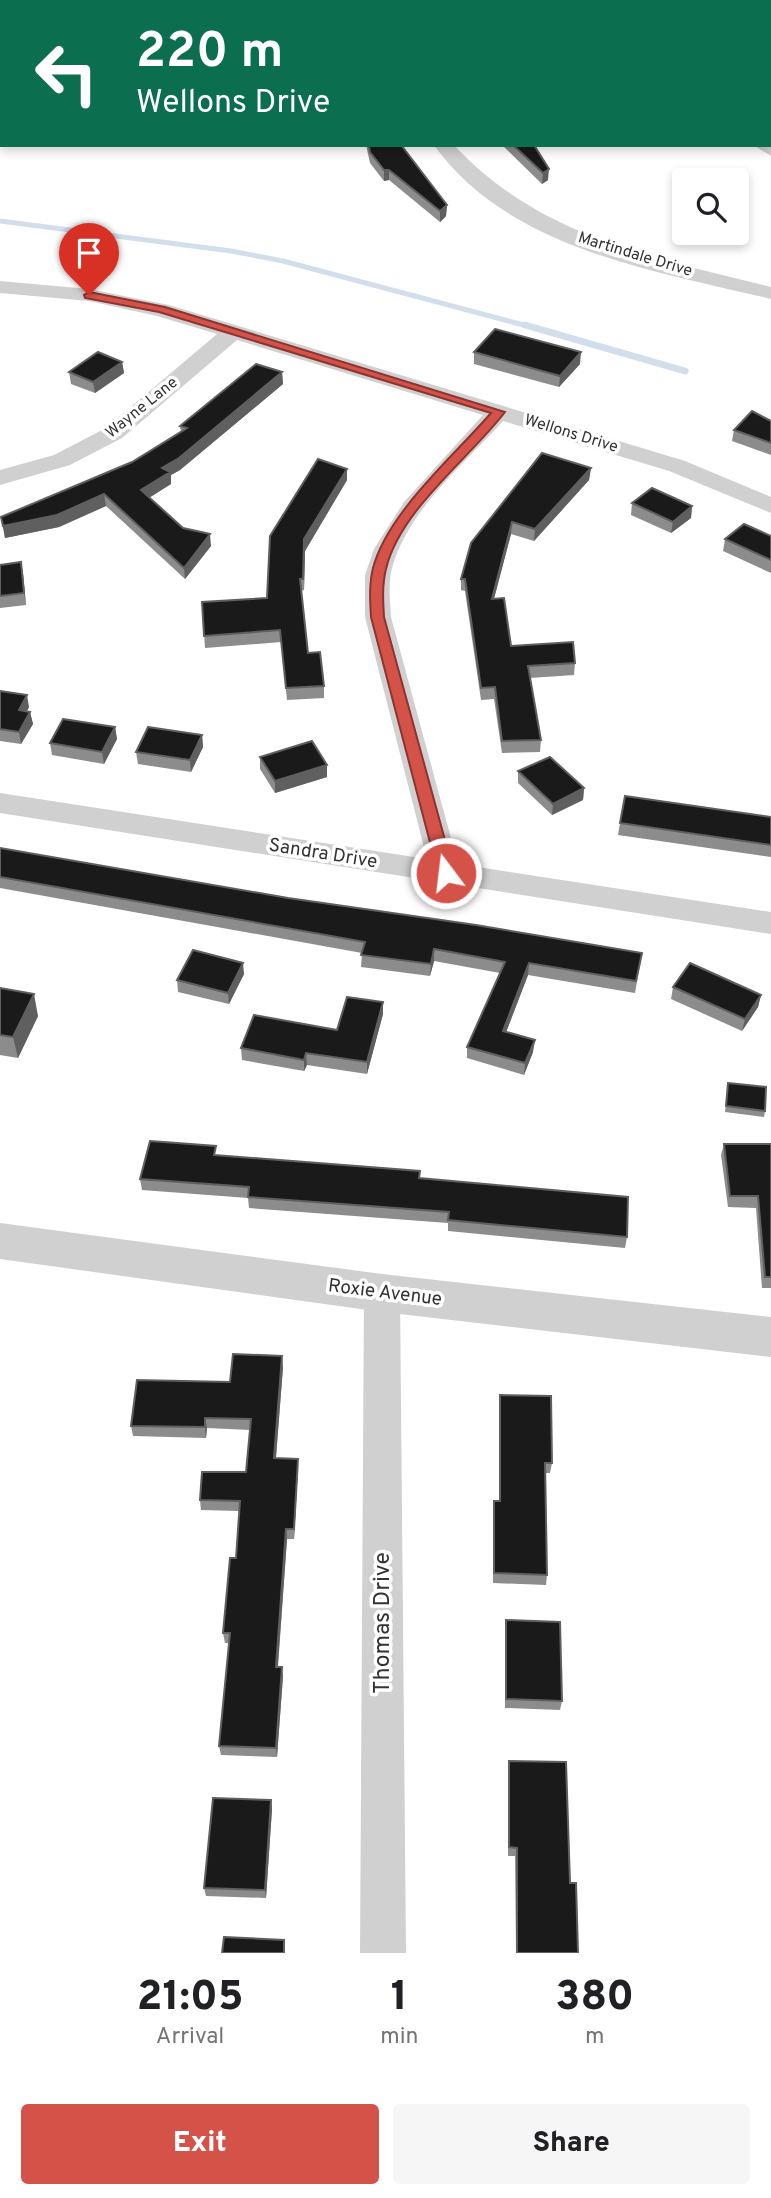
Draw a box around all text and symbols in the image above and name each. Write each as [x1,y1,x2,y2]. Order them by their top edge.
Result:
text: 220 m [136,23,283,85]
icon: left [21,28,112,119]
text: Wellons Drive [136,84,330,124]
map controls [672,168,749,245]
button: search [672,168,749,245]
pin [59,223,119,295]
street label: Martindale Drive [575,228,695,282]
icon: arrive [70,234,108,272]
street label: Wayne Lane [102,373,182,443]
street label: Wellons Drive [522,410,620,458]
street label: Sandra Drive [267,834,379,874]
position arrow [409,836,483,910]
street label: Roxie Avenue [327,1274,443,1312]
street label: Thomas Drive [369,1552,398,1694]
text: 21:05 [137,1972,243,2025]
text: 1 [391,1972,408,2025]
text: 380 [555,1972,634,2025]
text: Arrival [156,2023,224,2052]
text: min [380,2023,418,2052]
text: m [585,2023,604,2052]
button: Exit [21,2104,379,2184]
button: Share [393,2104,750,2184]

